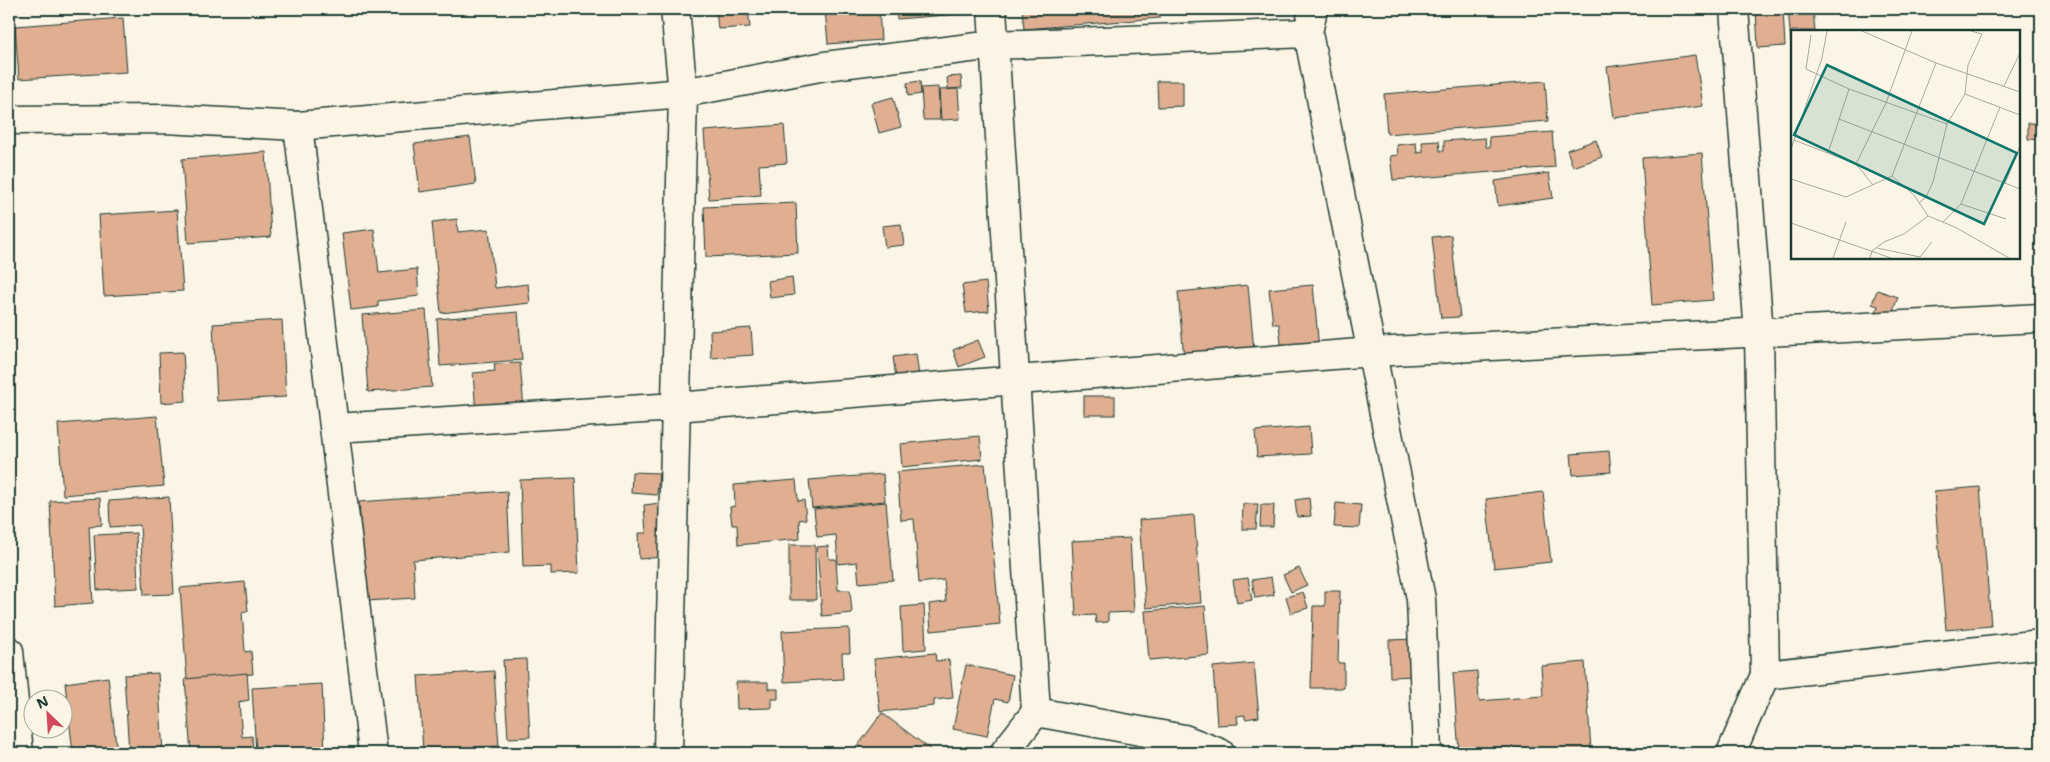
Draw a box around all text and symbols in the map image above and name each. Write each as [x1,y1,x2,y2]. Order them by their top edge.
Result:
inset map [1791,30,2020,259]
north arrow [22,690,72,740]
text: N [34,692,51,713]

